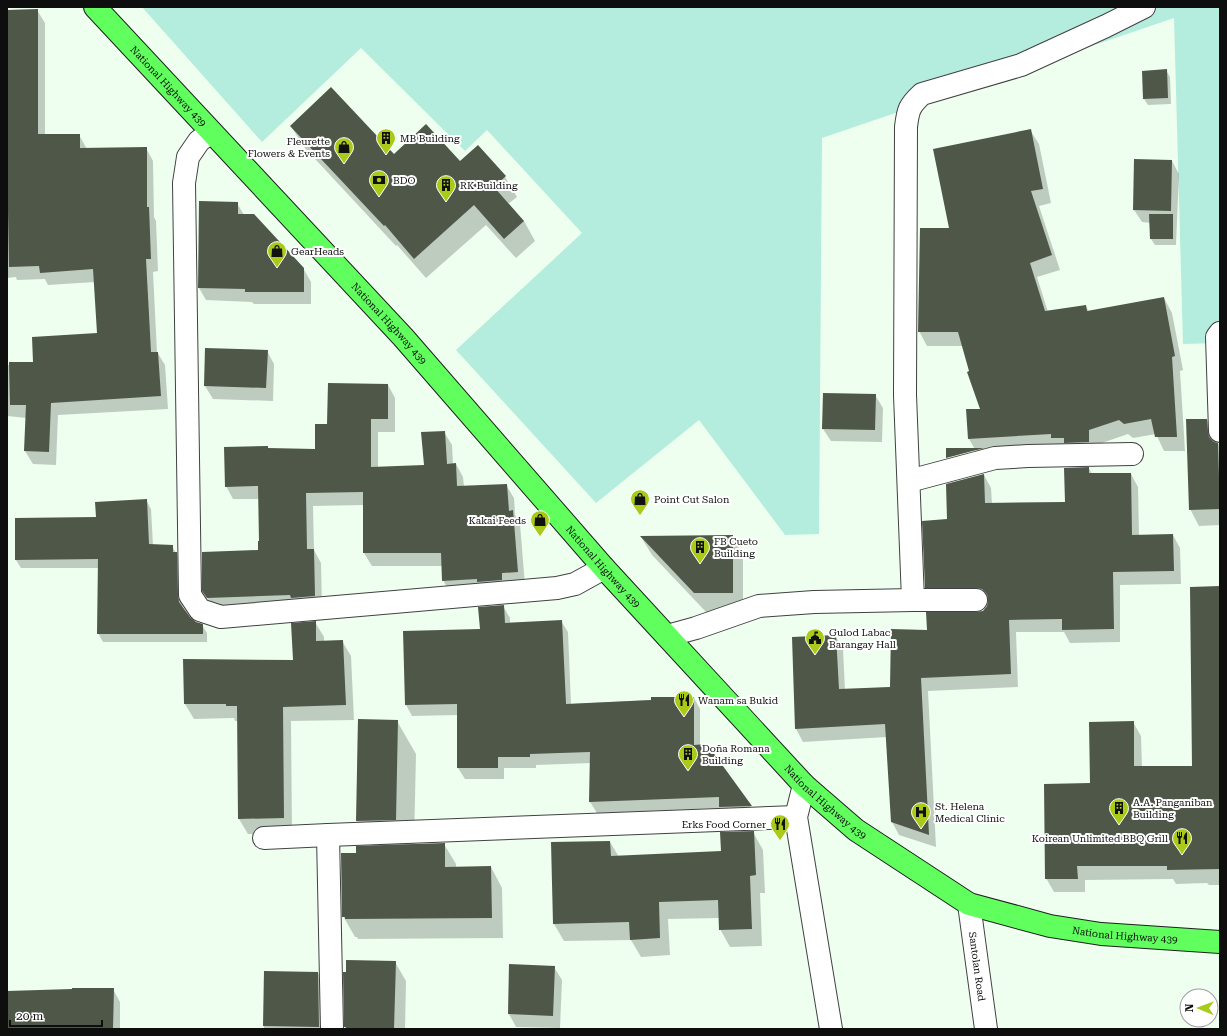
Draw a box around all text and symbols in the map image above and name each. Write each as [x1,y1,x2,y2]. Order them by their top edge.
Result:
street label: National Highway 439 [129,43,209,129]
building icon: MB Building [375,127,397,155]
place label: MB Building [400,133,460,144]
place label: Fleurette Flowers & Events [248,136,330,159]
shop icon: Fleurette Flowers & Events [333,136,355,164]
bank icon: BDO [368,169,390,197]
building icon: RK Building [435,174,457,202]
place label: BDO [393,175,415,186]
place label: RK Building [460,180,518,191]
shop icon: GearHeads [266,240,288,268]
place label: GearHeads [291,246,344,257]
street label: National Highway 439 [350,280,429,366]
shop icon: Point Cut Salon [629,488,651,516]
place label: Point Cut Salon [654,494,730,505]
shop icon: Kakai Feeds [529,509,551,537]
place label: Kakai Feeds [469,515,526,526]
street label: National Highway 439 [564,523,643,610]
building icon: FB Cueto Building [689,536,711,564]
place label: FB Cueto Building [714,536,758,559]
public building icon: Gulod Labac Barangay Hall [804,627,826,655]
place label: Gulod Labac Barangay Hall [829,627,896,650]
restaurant icon: Wanam sa Bukid [673,689,695,717]
place label: Wanam sa Bukid [698,695,779,706]
building icon: Doña Romana Building [677,743,699,771]
place label: Doña Romana Building [702,743,770,766]
street label: National Highway 439 [783,762,869,841]
building icon: A.A. Panganiban Building [1108,797,1130,825]
place label: A.A. Panganiban Building [1133,797,1213,820]
hospital icon: St. Helena Medical Clinic [910,801,932,829]
place label: St. Helena Medical Clinic [935,801,1005,824]
restaurant icon: Erks Food Corner [769,813,791,841]
place label: Erks Food Corner [682,819,766,830]
restaurant icon: Koirean Unlimited BBQ Grill [1171,827,1193,855]
place label: Koirean Unlimited BBQ Grill [1032,833,1168,844]
street label: National Highway 439 [1071,924,1178,945]
street label: Santolan Road [967,931,988,1002]
north arrow [1179,988,1219,1028]
scale bar [10,1002,102,1028]
text: N [1183,1003,1196,1012]
text: 20 m [16,1009,43,1023]

